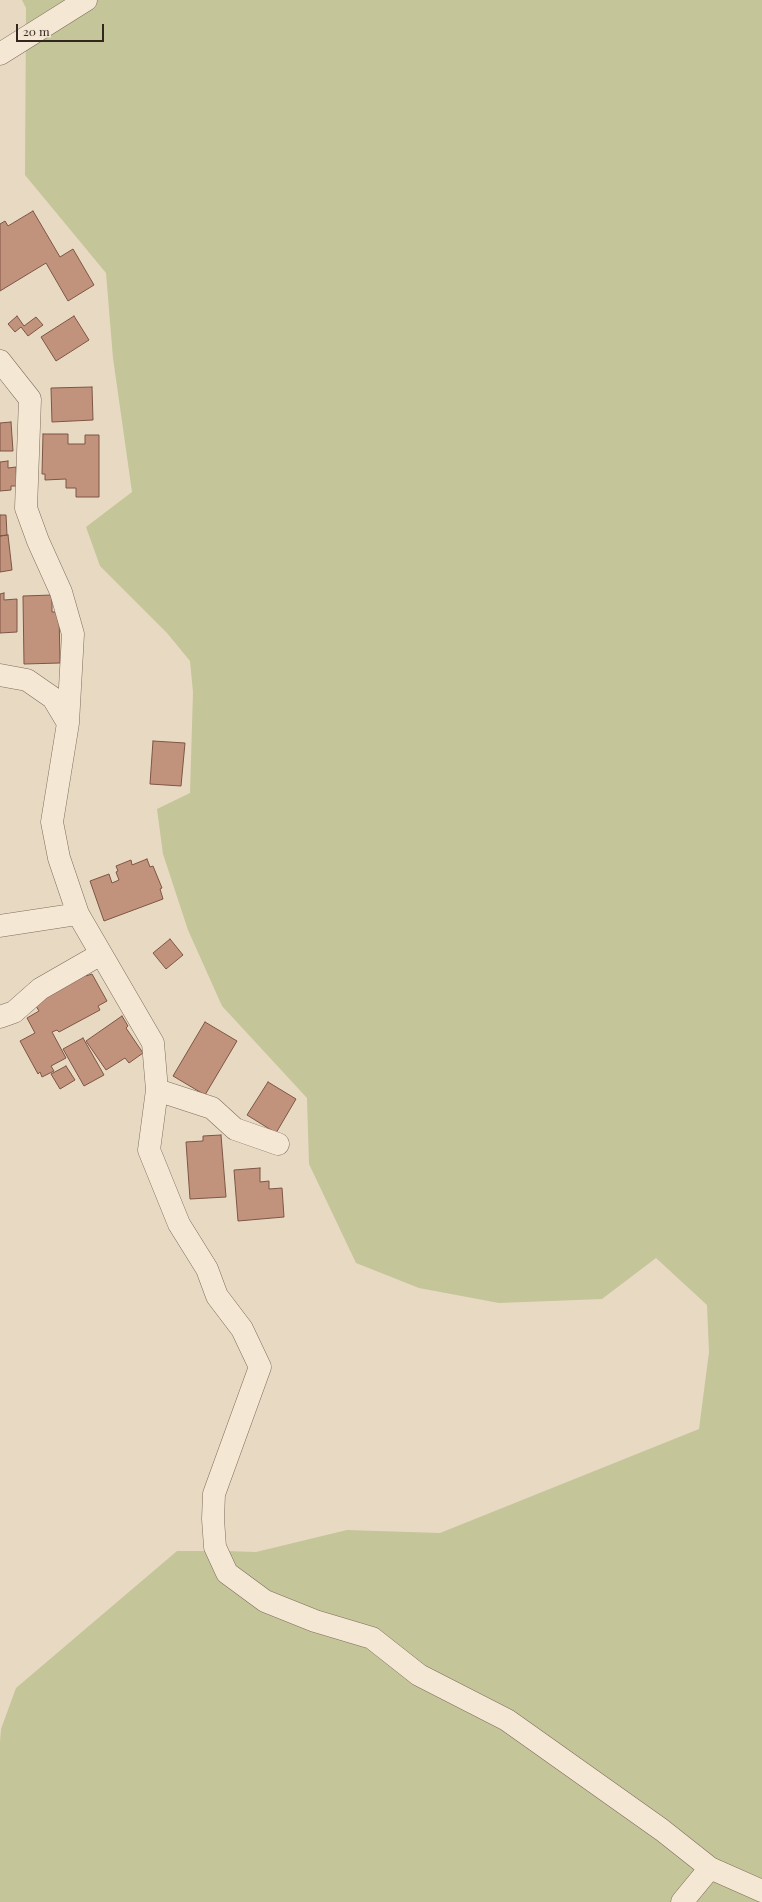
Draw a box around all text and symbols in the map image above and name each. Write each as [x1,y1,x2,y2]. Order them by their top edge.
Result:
scale bar [18,16,106,42]
text: 20 m [23,23,50,39]

